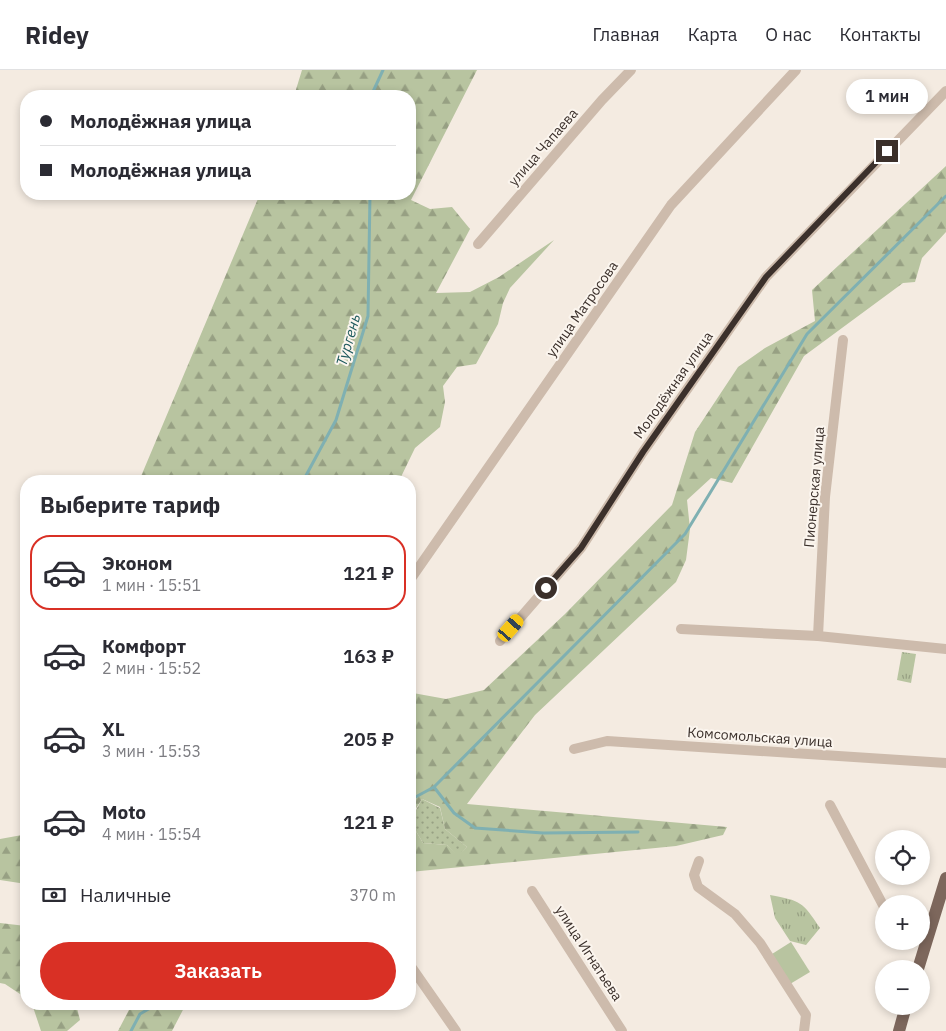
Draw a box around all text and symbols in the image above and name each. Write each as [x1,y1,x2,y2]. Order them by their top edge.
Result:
text: Ridey [25,19,89,51]
text: Главная [592,23,660,46]
text: Карта [688,23,737,46]
text: О нас [765,23,812,46]
text: Контакты [840,23,921,46]
callout: 1 мин [846,78,928,114]
text: 1 мин [865,86,909,106]
street label: улица Чапаева [504,104,582,190]
text: Молодёжная улица [70,109,252,133]
route end [876,140,898,162]
text: Молодёжная улица [70,158,252,182]
street label: улица Матросова [542,257,622,361]
water label: Тургень [332,312,364,368]
street label: Молодёжная улица [629,327,717,442]
street label: Пионерская улица [800,425,828,548]
text: Выберите тариф [40,490,220,519]
icon: car [42,550,87,595]
text: Эконом [102,551,173,575]
text: 121 ₽ [343,561,394,585]
text: 1 мин · 15:51 [102,575,201,595]
route start [535,577,557,599]
car [495,612,526,644]
icon: car [42,633,87,678]
text: Комфорт [102,634,186,658]
text: 163 ₽ [343,644,394,668]
text: 2 мин · 15:52 [102,658,201,678]
icon: car [42,716,87,761]
text: XL [102,717,125,741]
street label: Комсомольская улица [687,723,834,751]
text: 205 ₽ [343,727,394,751]
text: 3 мин · 15:53 [102,741,201,761]
icon: car [42,799,87,844]
text: Moto [102,800,146,824]
text: 121 ₽ [343,810,394,834]
text: 4 мин · 15:54 [102,824,201,844]
map controls [875,830,930,1015]
button: locate [875,830,930,885]
icon: cash [40,881,68,909]
text: Наличные [80,883,171,907]
text: 370 m [349,885,396,905]
button: + [875,895,930,950]
street label: улица Игнатьева [551,902,627,1005]
button: Заказать [40,942,396,1000]
button: − [875,960,930,1015]

